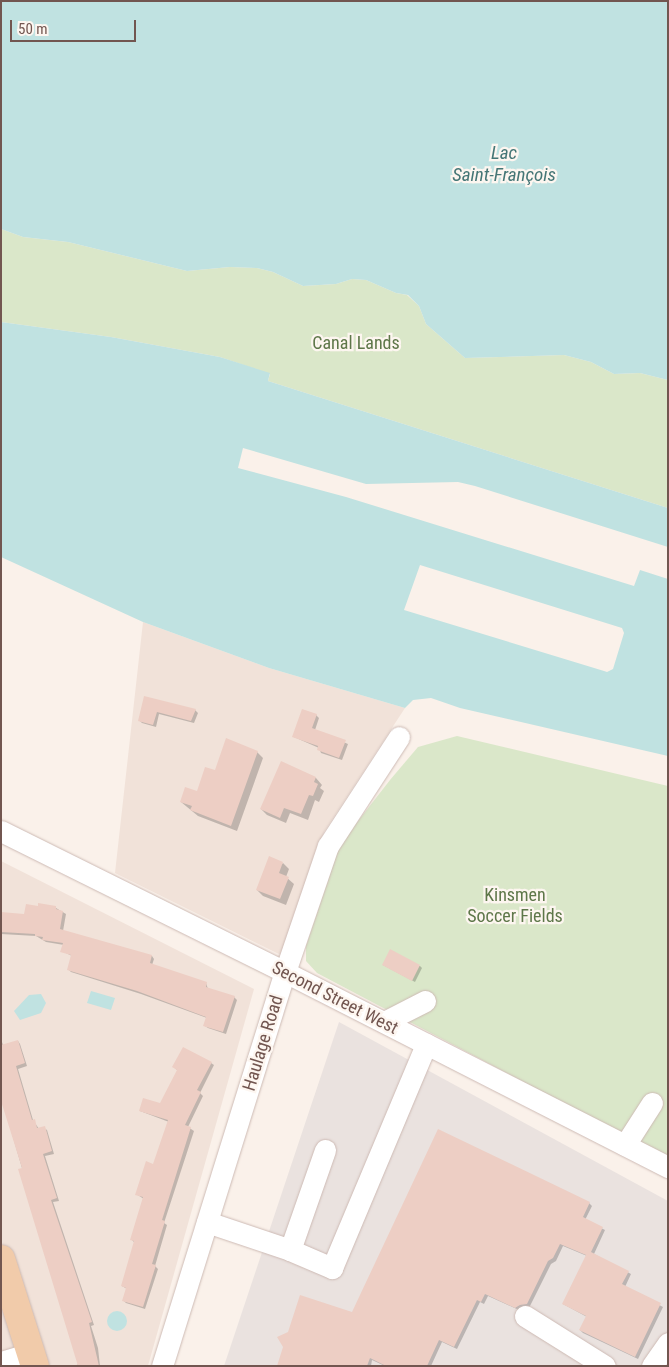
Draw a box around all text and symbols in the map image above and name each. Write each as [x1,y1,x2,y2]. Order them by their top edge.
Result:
scale bar [12,10,139,42]
text: 50 m [18,20,48,38]
water label: Lac Saint-François [452,142,556,186]
park label: Canal Lands [312,332,400,354]
park label: Kinsmen Soccer Fields [467,885,563,928]
street label: Second Street West [268,957,402,1039]
street label: Haulage Road [238,993,288,1093]

